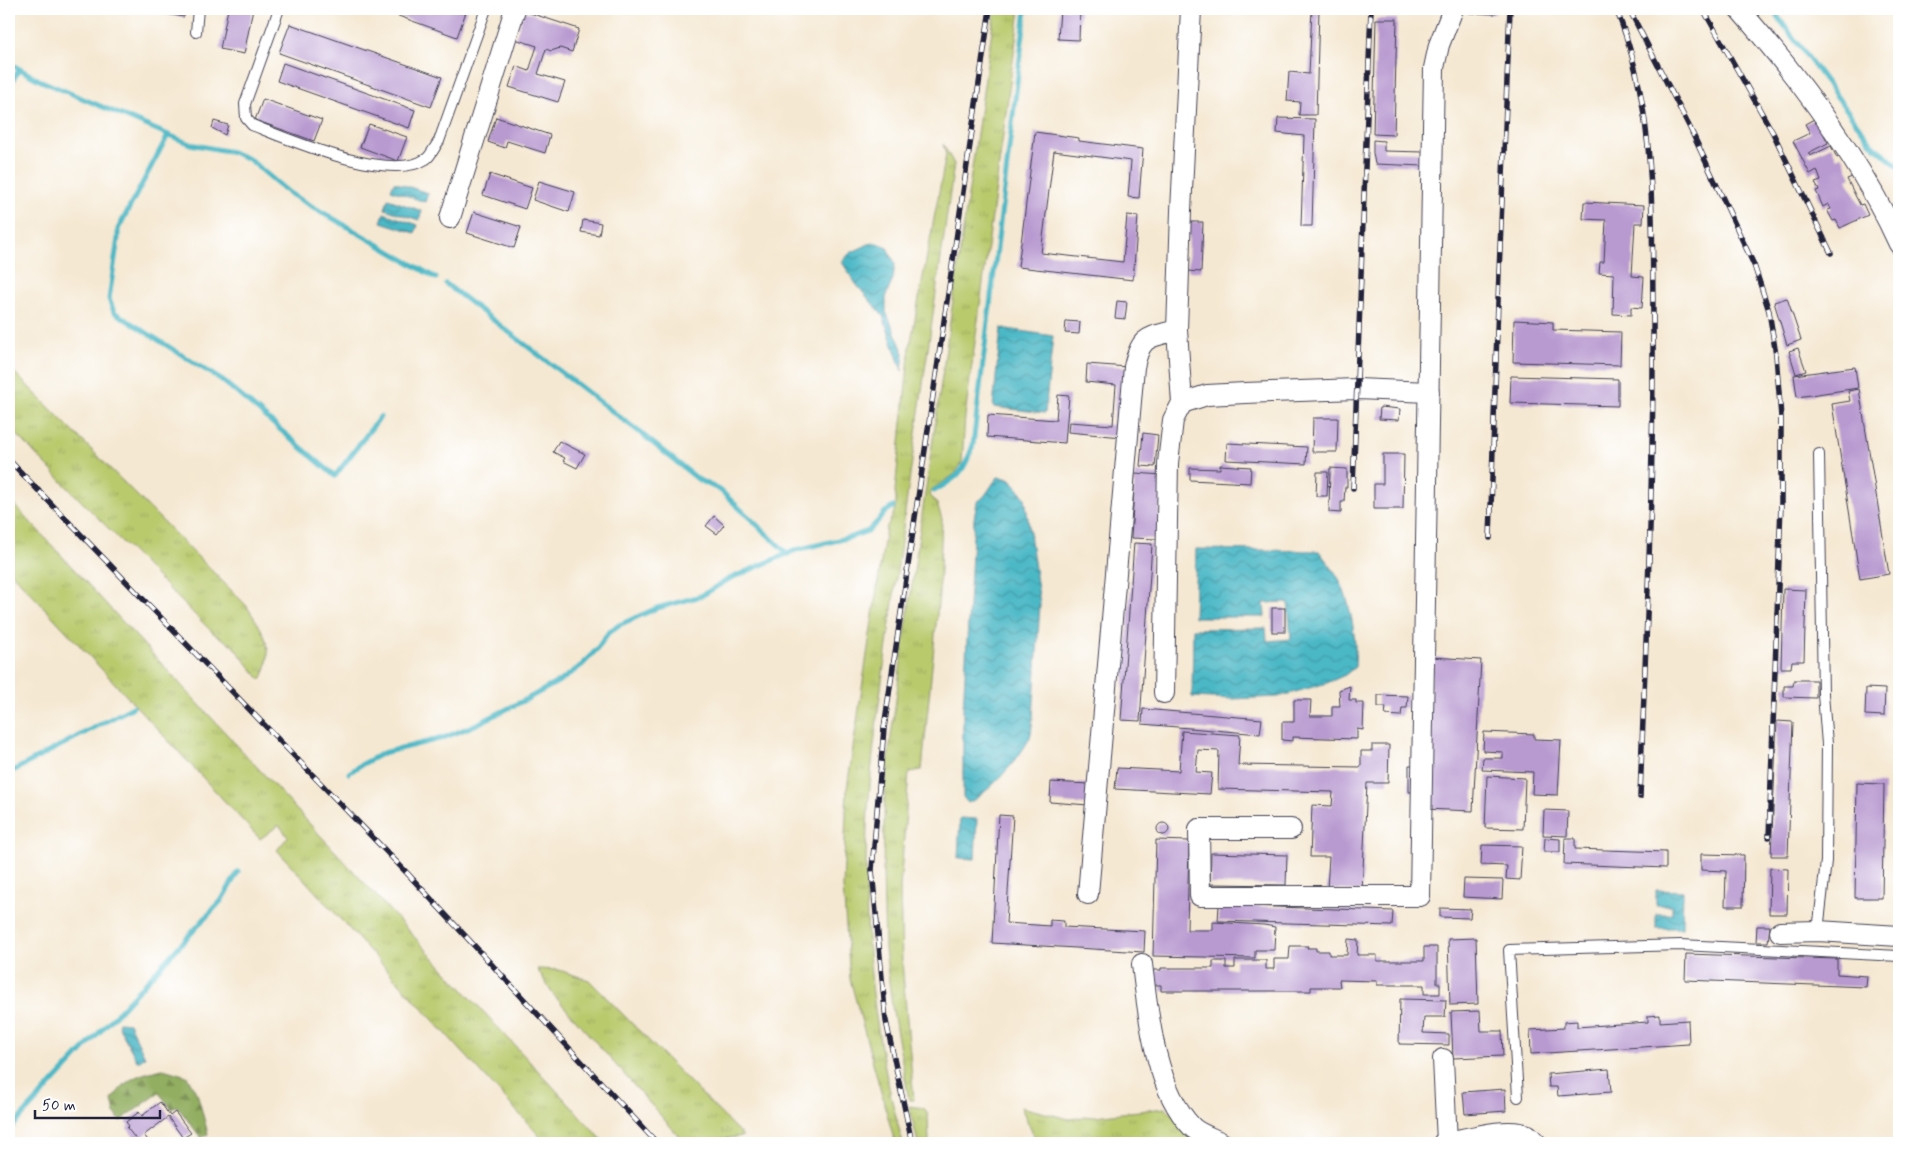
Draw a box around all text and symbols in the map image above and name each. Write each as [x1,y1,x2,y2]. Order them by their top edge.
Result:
scale bar [35,1087,160,1119]
text: 50 m [42,1096,76,1116]

